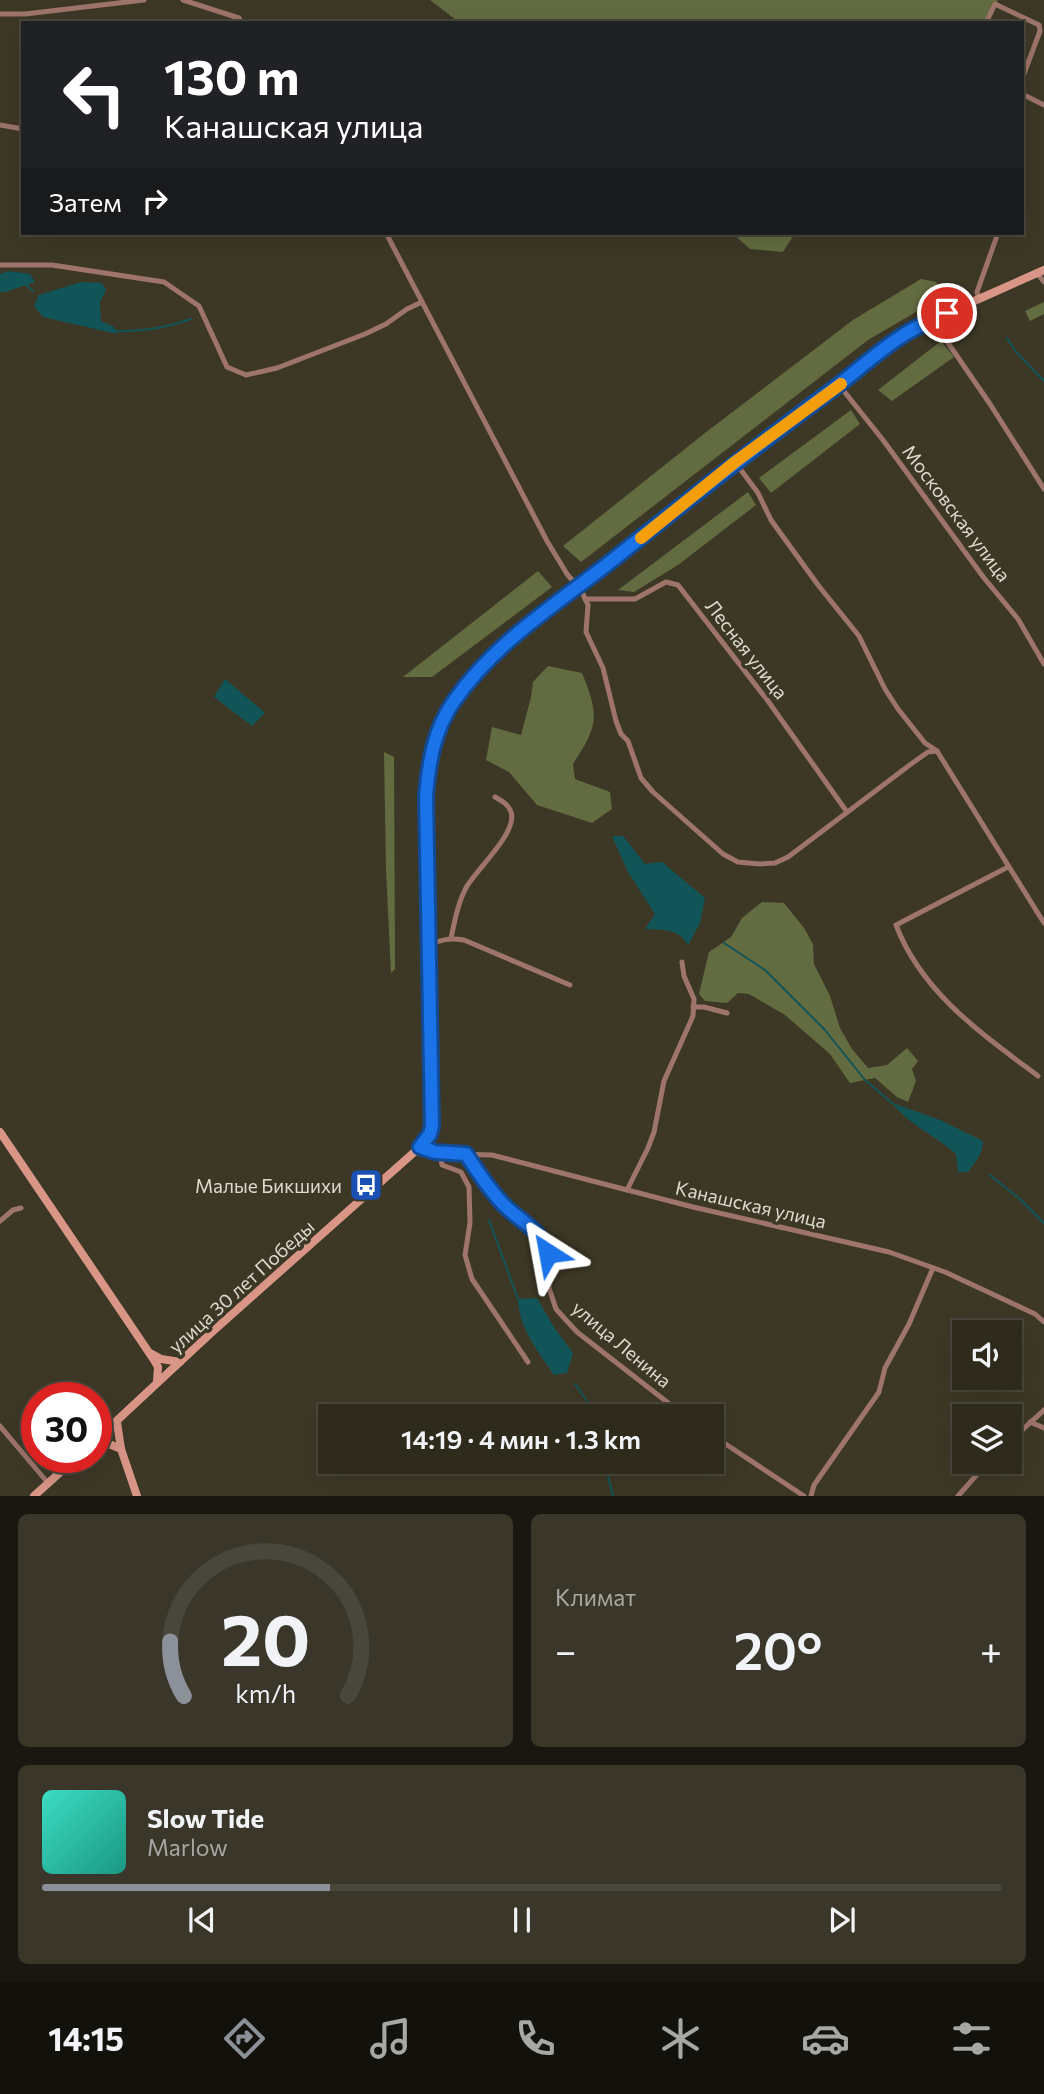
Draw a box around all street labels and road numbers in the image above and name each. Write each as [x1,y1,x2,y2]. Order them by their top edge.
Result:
street label: Московская улица [898,440,1016,586]
street label: Лесная улица [701,595,793,703]
street label: Канашская улица [673,1175,829,1233]
street label: улица 30 лет Победы [163,1215,319,1357]
street label: улица Ленина [568,1296,676,1392]

